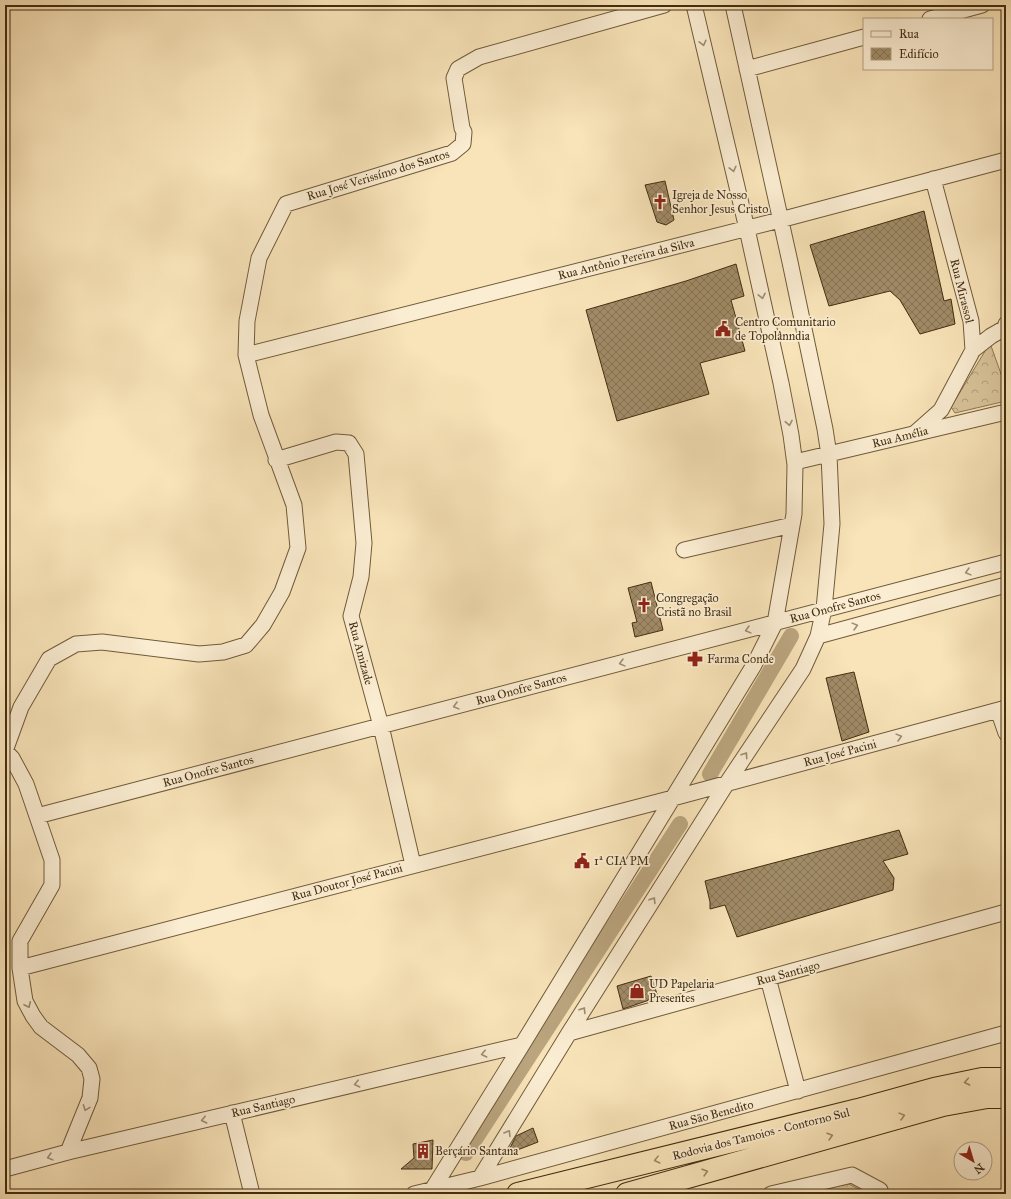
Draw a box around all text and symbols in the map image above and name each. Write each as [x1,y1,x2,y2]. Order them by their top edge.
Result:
legend [863,18,993,70]
text: Rua [899,27,920,41]
one-way arrow [698,40,706,46]
text: Edifício [899,47,939,61]
street label: Rua José Verissímo dos Santos [305,147,451,204]
one-way arrow [728,166,737,173]
place label: Igreja de Nosso Senhor Jesus Cristo [672,188,768,217]
church icon: Igreja de Nosso Senhor Jesus Cristo [651,193,669,211]
street label: Rua Antônio Pereira da Silva [556,235,696,283]
street label: Rua Mirassol [947,257,977,325]
one-way arrow [758,293,766,299]
place label: Centro Comunitario de Topolânndia [735,315,836,343]
public building icon: Centro Comunitario de Topolânndia [714,320,732,338]
one-way arrow [784,420,793,426]
street label: Rua Amélia [871,423,930,451]
one-way arrow [965,567,972,575]
street label: Rua Onofre Santos [788,588,882,626]
place label: Congregação Cristã no Brasil [656,591,733,619]
church icon: Congregação Cristã no Brasil [635,596,653,614]
street label: Rua Amizade [346,620,376,686]
one-way arrow [852,622,859,631]
one-way arrow [745,625,751,633]
pharmacy icon: Farma Conde [686,650,704,668]
place label: Farma Conde [707,652,774,666]
one-way arrow [619,658,625,666]
street label: Rua Onofre Santos [474,670,568,708]
one-way arrow [452,701,459,710]
one-way arrow [896,733,903,741]
street label: Rua José Pacini [802,736,879,770]
street label: Rua Onofre Santos [161,752,255,790]
one-way arrow [740,752,748,759]
public building icon: 1ª CIA PM [573,852,591,870]
place label: 1ª CIA PM [594,854,649,868]
street label: Rua Doutor José Pacini [290,860,405,905]
one-way arrow [648,897,655,904]
street label: Rua Santiago [755,958,822,989]
place label: UD Papelaria Presentes [649,977,715,1005]
shop icon: UD Papelaria Presentes [628,982,646,1000]
one-way arrow [23,1001,31,1009]
one-way arrow [579,1007,586,1014]
one-way arrow [481,1050,487,1058]
one-way arrow [964,1077,970,1085]
one-way arrow [354,1079,361,1088]
street label: Rua Santiago [230,1092,297,1121]
street label: Rua São Benedito [667,1097,755,1133]
one-way arrow [83,1105,91,1112]
street label: Rodovia dos Tamoios - Contorno Sul [671,1105,852,1163]
one-way arrow [898,1112,905,1121]
one-way arrow [200,1115,207,1124]
one-way arrow [503,1130,511,1137]
one-way arrow [826,1132,833,1141]
north arrow [953,1141,993,1181]
building icon: Berçário Santana [414,1142,432,1160]
place label: Berçário Santana [435,1144,519,1158]
one-way arrow [47,1152,54,1161]
one-way arrow [653,1155,660,1163]
text: N [971,1160,987,1177]
one-way arrow [701,1168,708,1177]

